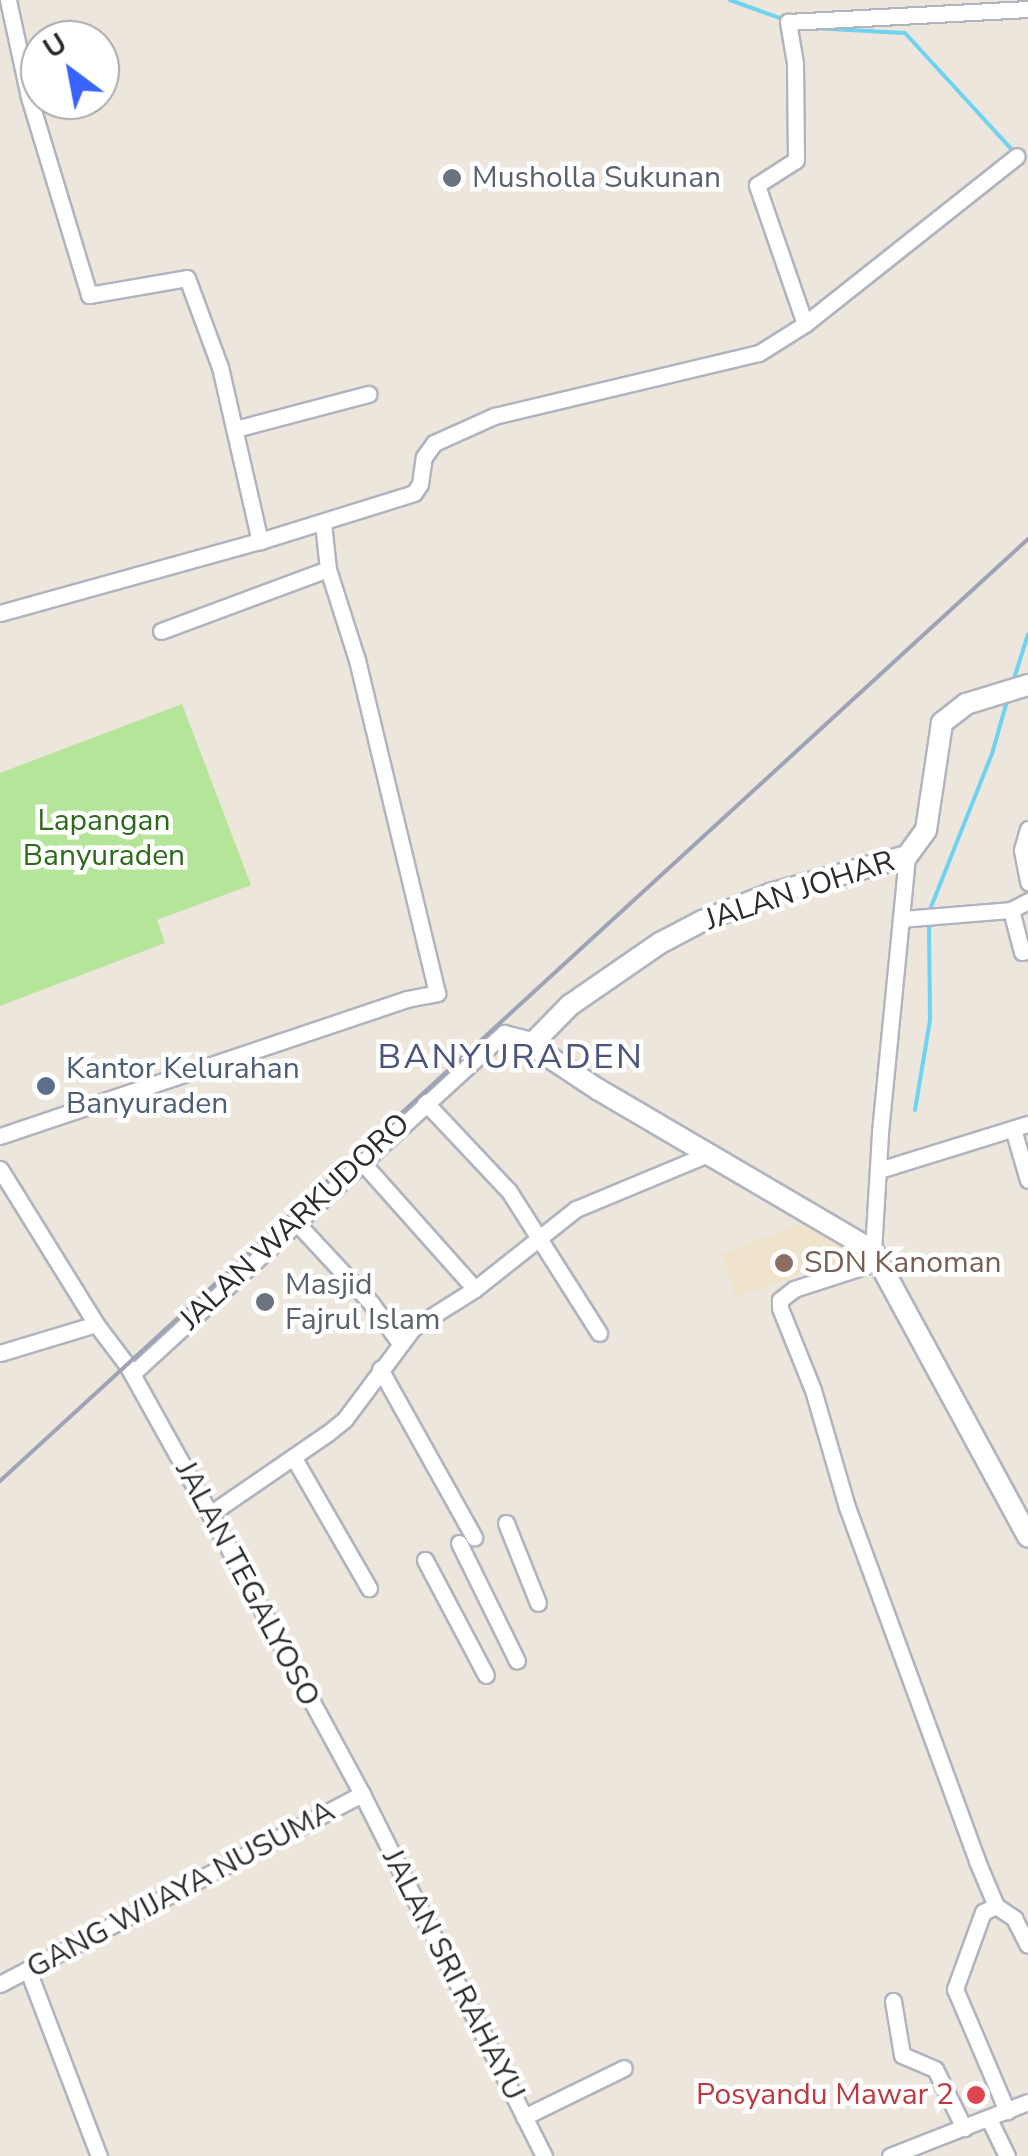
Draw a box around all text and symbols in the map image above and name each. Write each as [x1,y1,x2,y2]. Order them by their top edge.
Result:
north arrow [20,20,120,120]
text: U [36,25,74,68]
place label: Musholla Sukunan [472,160,721,196]
marker: Musholla Sukunan [441,167,463,189]
park label: Lapangan Banyuraden [23,803,185,874]
street label: JALAN JOHAR [701,844,899,938]
district label: BANYURADEN [378,1036,644,1078]
place label: Kantor Kelurahan Banyuraden [66,1051,300,1122]
marker: Kantor Kelurahan Banyuraden [35,1075,57,1097]
street label: JALAN WARKUDORO [173,1106,417,1338]
place label: SDN Kanoman [804,1245,1002,1281]
marker: SDN Kanoman [773,1252,795,1274]
place label: Masjid Fajrul Islam [285,1267,441,1338]
marker: Masjid Fajrul Islam [254,1291,276,1313]
street label: JALAN TEGALYOSO [167,1455,327,1713]
street label: GANG WIJAYA NUSUMA [21,1794,341,1986]
street label: JALAN SRI RAHAYU [374,1843,532,2107]
place label: Posyandu Mawar 2 [696,2077,954,2113]
marker: Posyandu Mawar 2 [963,2082,989,2108]

